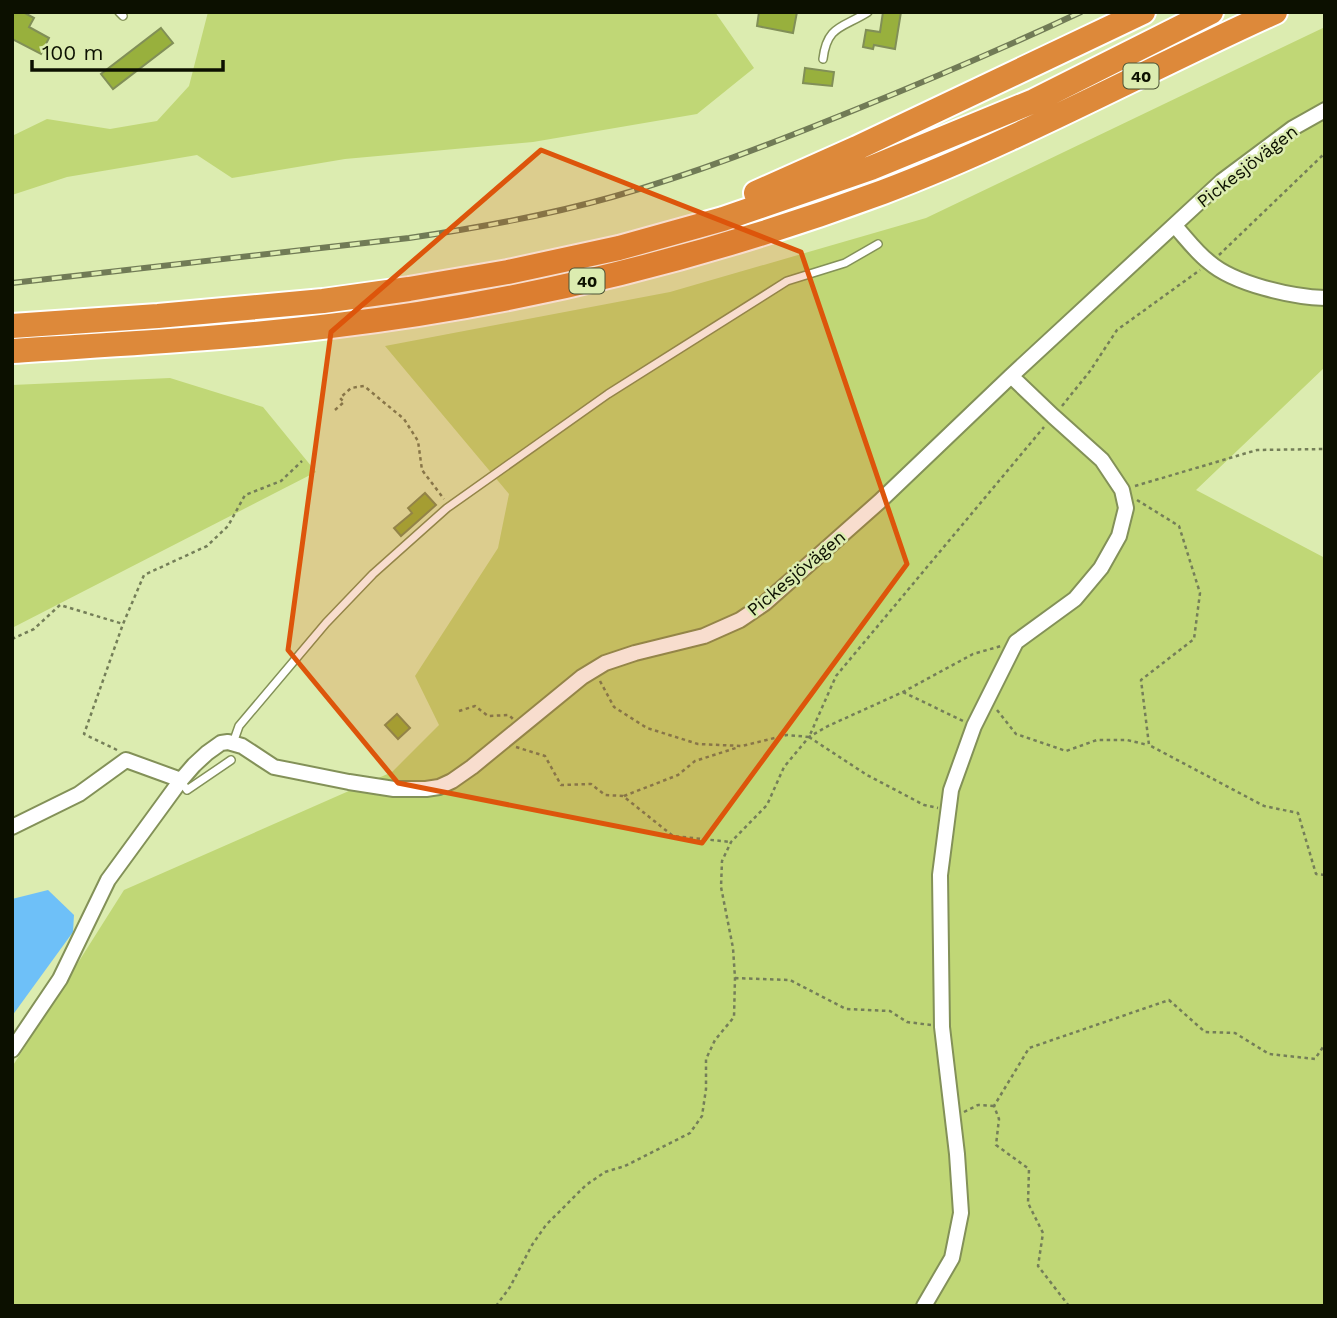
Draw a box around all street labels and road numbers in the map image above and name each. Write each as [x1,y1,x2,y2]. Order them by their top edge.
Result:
road number: 40 [1124,64,1158,88]
street label: Pickesjövägen [1193,120,1301,212]
road number: 40 [570,268,604,294]
street label: Pickesjövägen [743,526,849,620]

